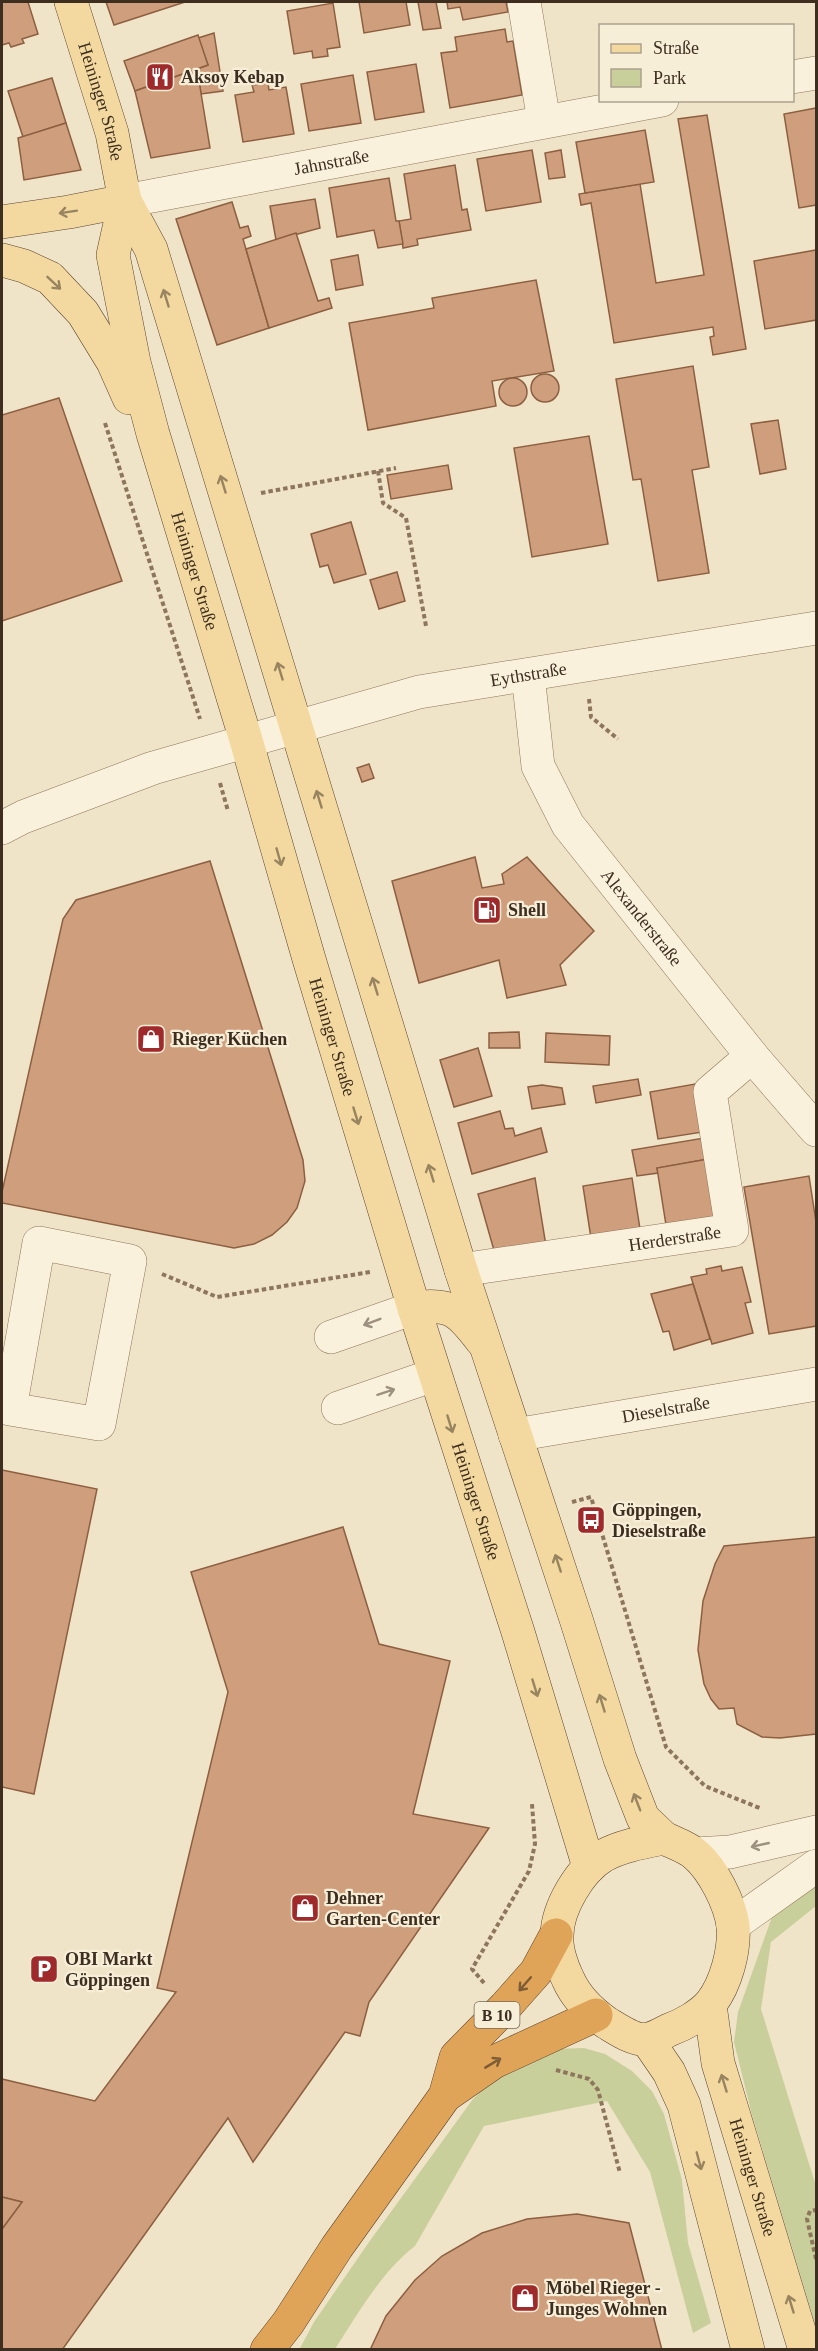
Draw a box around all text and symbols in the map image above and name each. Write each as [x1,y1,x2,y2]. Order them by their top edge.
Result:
legend [599,24,794,102]
text: Straße [653,38,699,58]
street label: Heininger Straße [74,40,127,162]
restaurant icon: Aksoy Kebap [144,61,176,93]
place label: Aksoy Kebap [181,67,285,87]
text: Park [653,68,686,88]
street label: Jahnstraße [292,145,371,179]
one-way arrow [58,207,78,218]
one-way arrow [46,276,61,290]
one-way arrow [160,289,171,308]
one-way arrow [217,475,228,494]
street label: Heininger Straße [167,509,222,633]
street label: Eythstraße [489,658,568,690]
one-way arrow [274,662,285,681]
one-way arrow [313,790,324,809]
one-way arrow [274,847,286,866]
street label: Alexanderstraße [597,865,686,970]
fuel station icon: Shell [471,894,503,926]
place label: Shell [508,900,546,920]
street label: Heininger Straße [305,975,360,1099]
one-way arrow [369,977,380,996]
shop icon: Rieger Küchen [135,1023,167,1055]
place label: Rieger Küchen [172,1029,287,1049]
one-way arrow [351,1106,362,1125]
one-way arrow [425,1164,436,1183]
street label: Herderstraße [627,1222,722,1255]
one-way arrow [363,1317,382,1328]
one-way arrow [376,1386,395,1397]
street label: Dieselstraße [620,1392,711,1427]
one-way arrow [445,1414,456,1433]
street label: Heininger Straße [448,1440,504,1563]
place label: Göppingen, Dieselstraße [612,1500,706,1541]
bus stop icon: Göppingen, Dieselstraße [575,1504,607,1536]
one-way arrow [552,1554,563,1573]
one-way arrow [530,1678,541,1697]
one-way arrow [596,1694,607,1713]
one-way arrow [630,1793,641,1812]
one-way arrow [750,1840,769,1852]
place label: Dehner Garten-Center [326,1888,440,1929]
shop icon: Dehner Garten-Center [289,1892,321,1924]
place label: OBI Markt Göppingen [65,1949,153,1990]
parking icon: OBI Markt Göppingen [28,1953,60,1985]
one-way arrow [518,1976,532,1991]
road number: B 10 [474,2002,520,2028]
one-way arrow [484,2057,501,2069]
one-way arrow [718,2074,729,2093]
street label: Heininger Straße [725,2116,780,2239]
one-way arrow [693,2152,705,2171]
place label: Möbel Rieger - Junges Wohnen [546,2278,667,2319]
shop icon: Möbel Rieger - Junges Wohnen [509,2282,541,2314]
one-way arrow [785,2295,796,2314]

